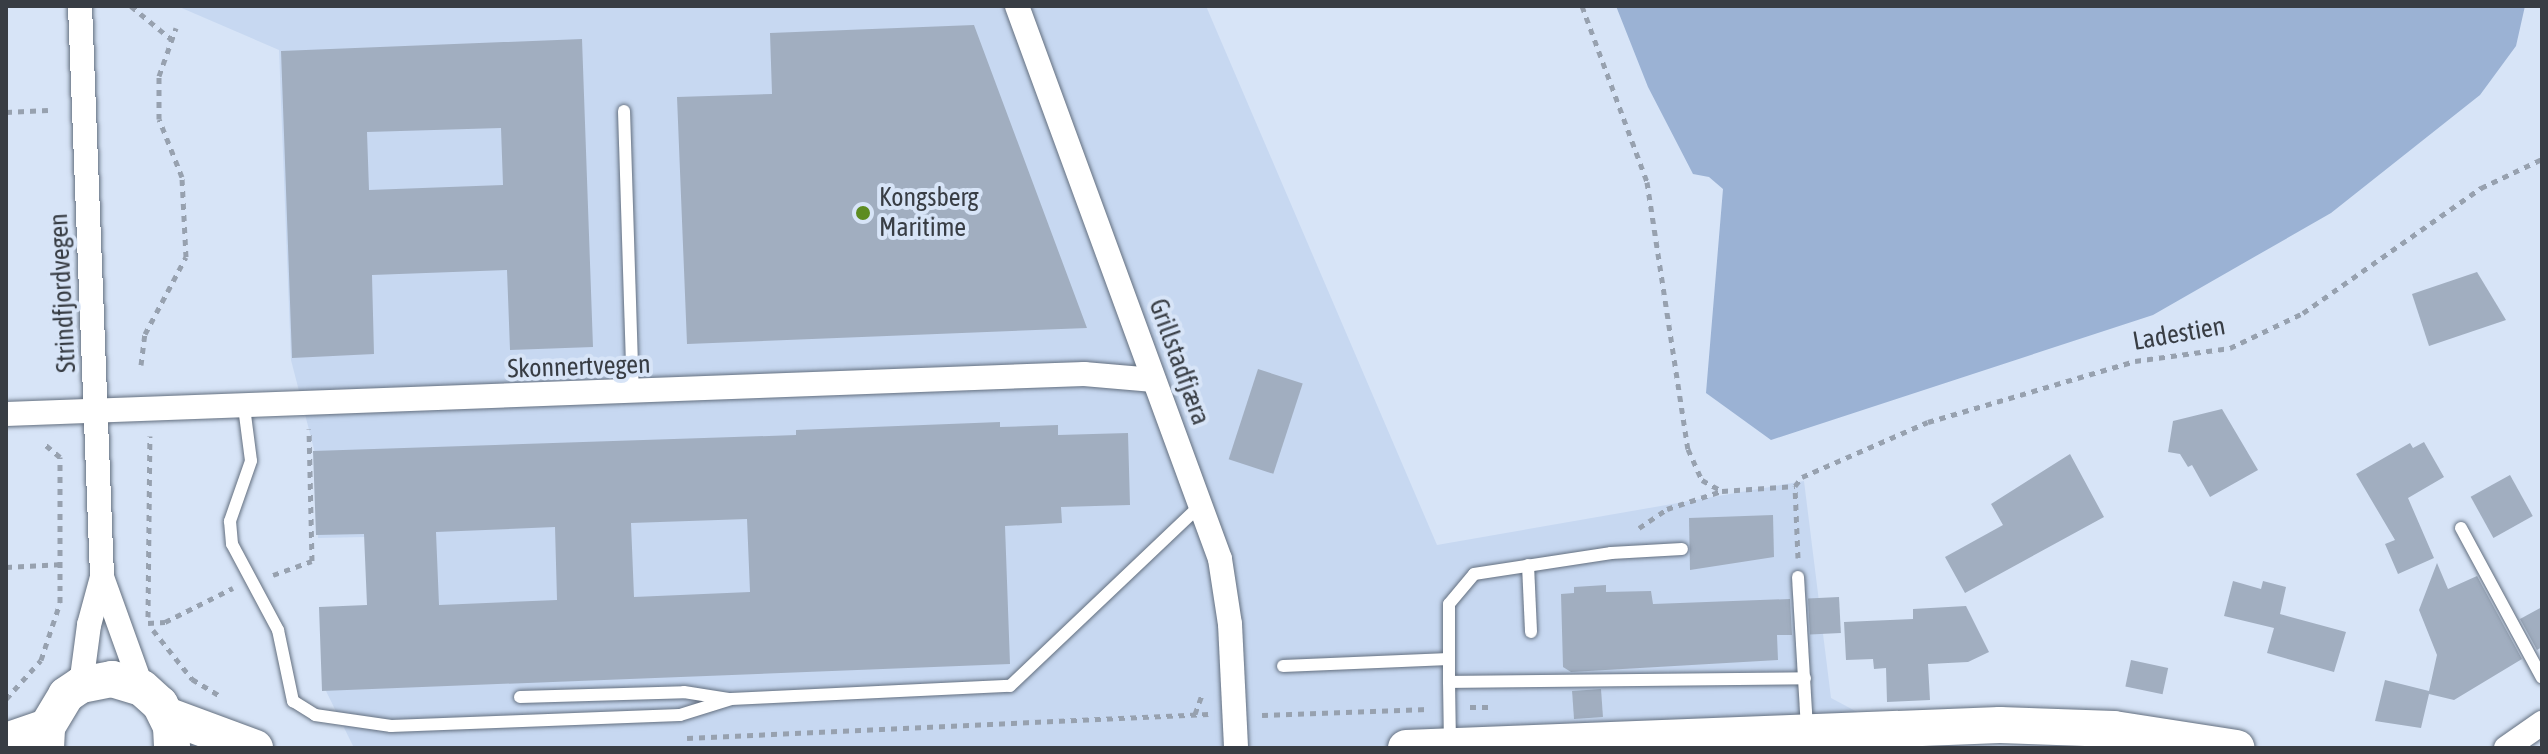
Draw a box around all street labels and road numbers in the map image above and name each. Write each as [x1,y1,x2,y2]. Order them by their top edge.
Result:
street label: Strindfjordvegen [43,212,83,374]
street label: Grillstadfjæra [1142,295,1216,429]
street label: Ladestien [2130,311,2228,357]
street label: Skonnertvegen [507,349,651,385]

